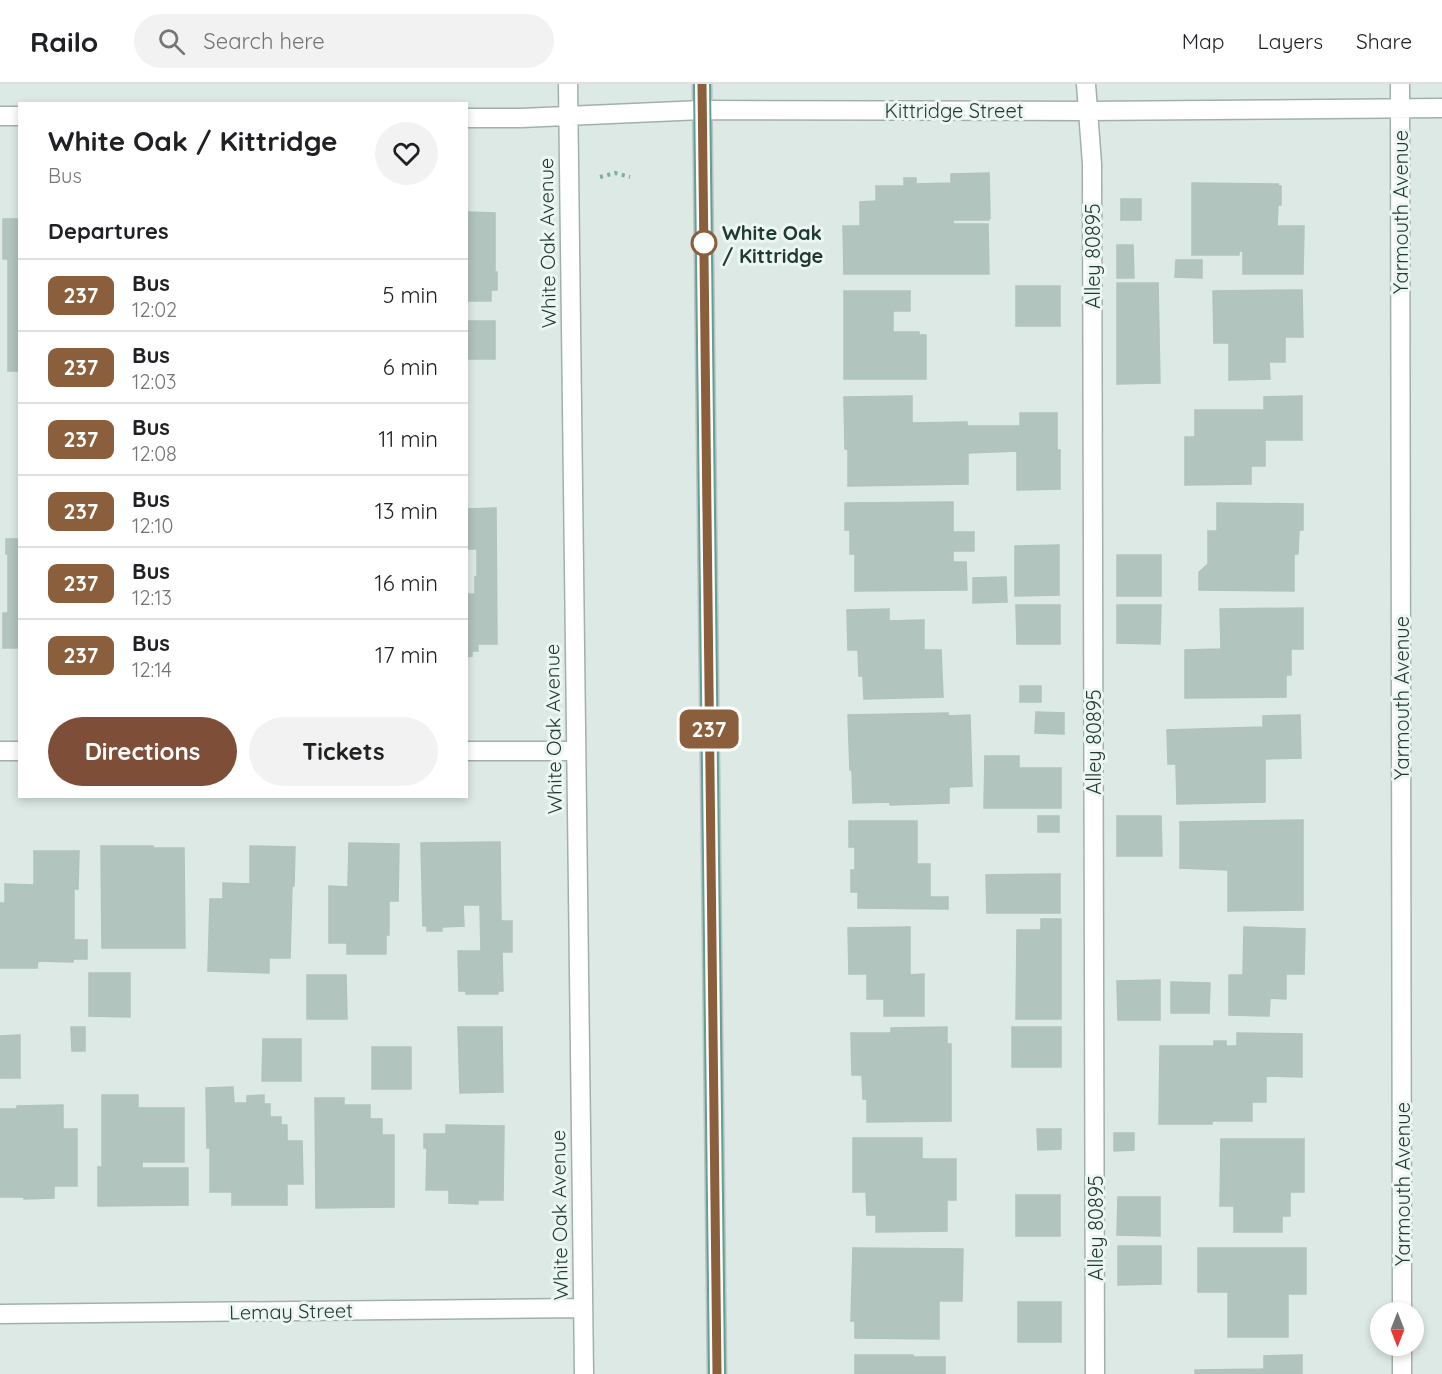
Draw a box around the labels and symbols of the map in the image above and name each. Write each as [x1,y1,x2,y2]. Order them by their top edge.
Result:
street label: Kittridge Street [885,98,1024,123]
street label: Yarmouth Avenue [1388,130,1413,294]
street label: White Oak Avenue [533,158,561,328]
street label: Alley 80895 [1080,203,1105,309]
place label: White Oak / Kittridge [722,220,823,268]
marker: White Oak / Kittridge [691,230,717,256]
street label: Yarmouth Avenue [1389,616,1414,780]
street label: White Oak Avenue [539,644,567,814]
street label: Alley 80895 [1081,689,1106,795]
line badge: 237 [674,710,744,748]
street label: Yarmouth Avenue [1390,1102,1415,1266]
street label: White Oak Avenue [545,1130,573,1300]
street label: Alley 80895 [1083,1175,1108,1281]
street label: Lemay Street [229,1297,353,1325]
north arrow [1370,1302,1424,1356]

